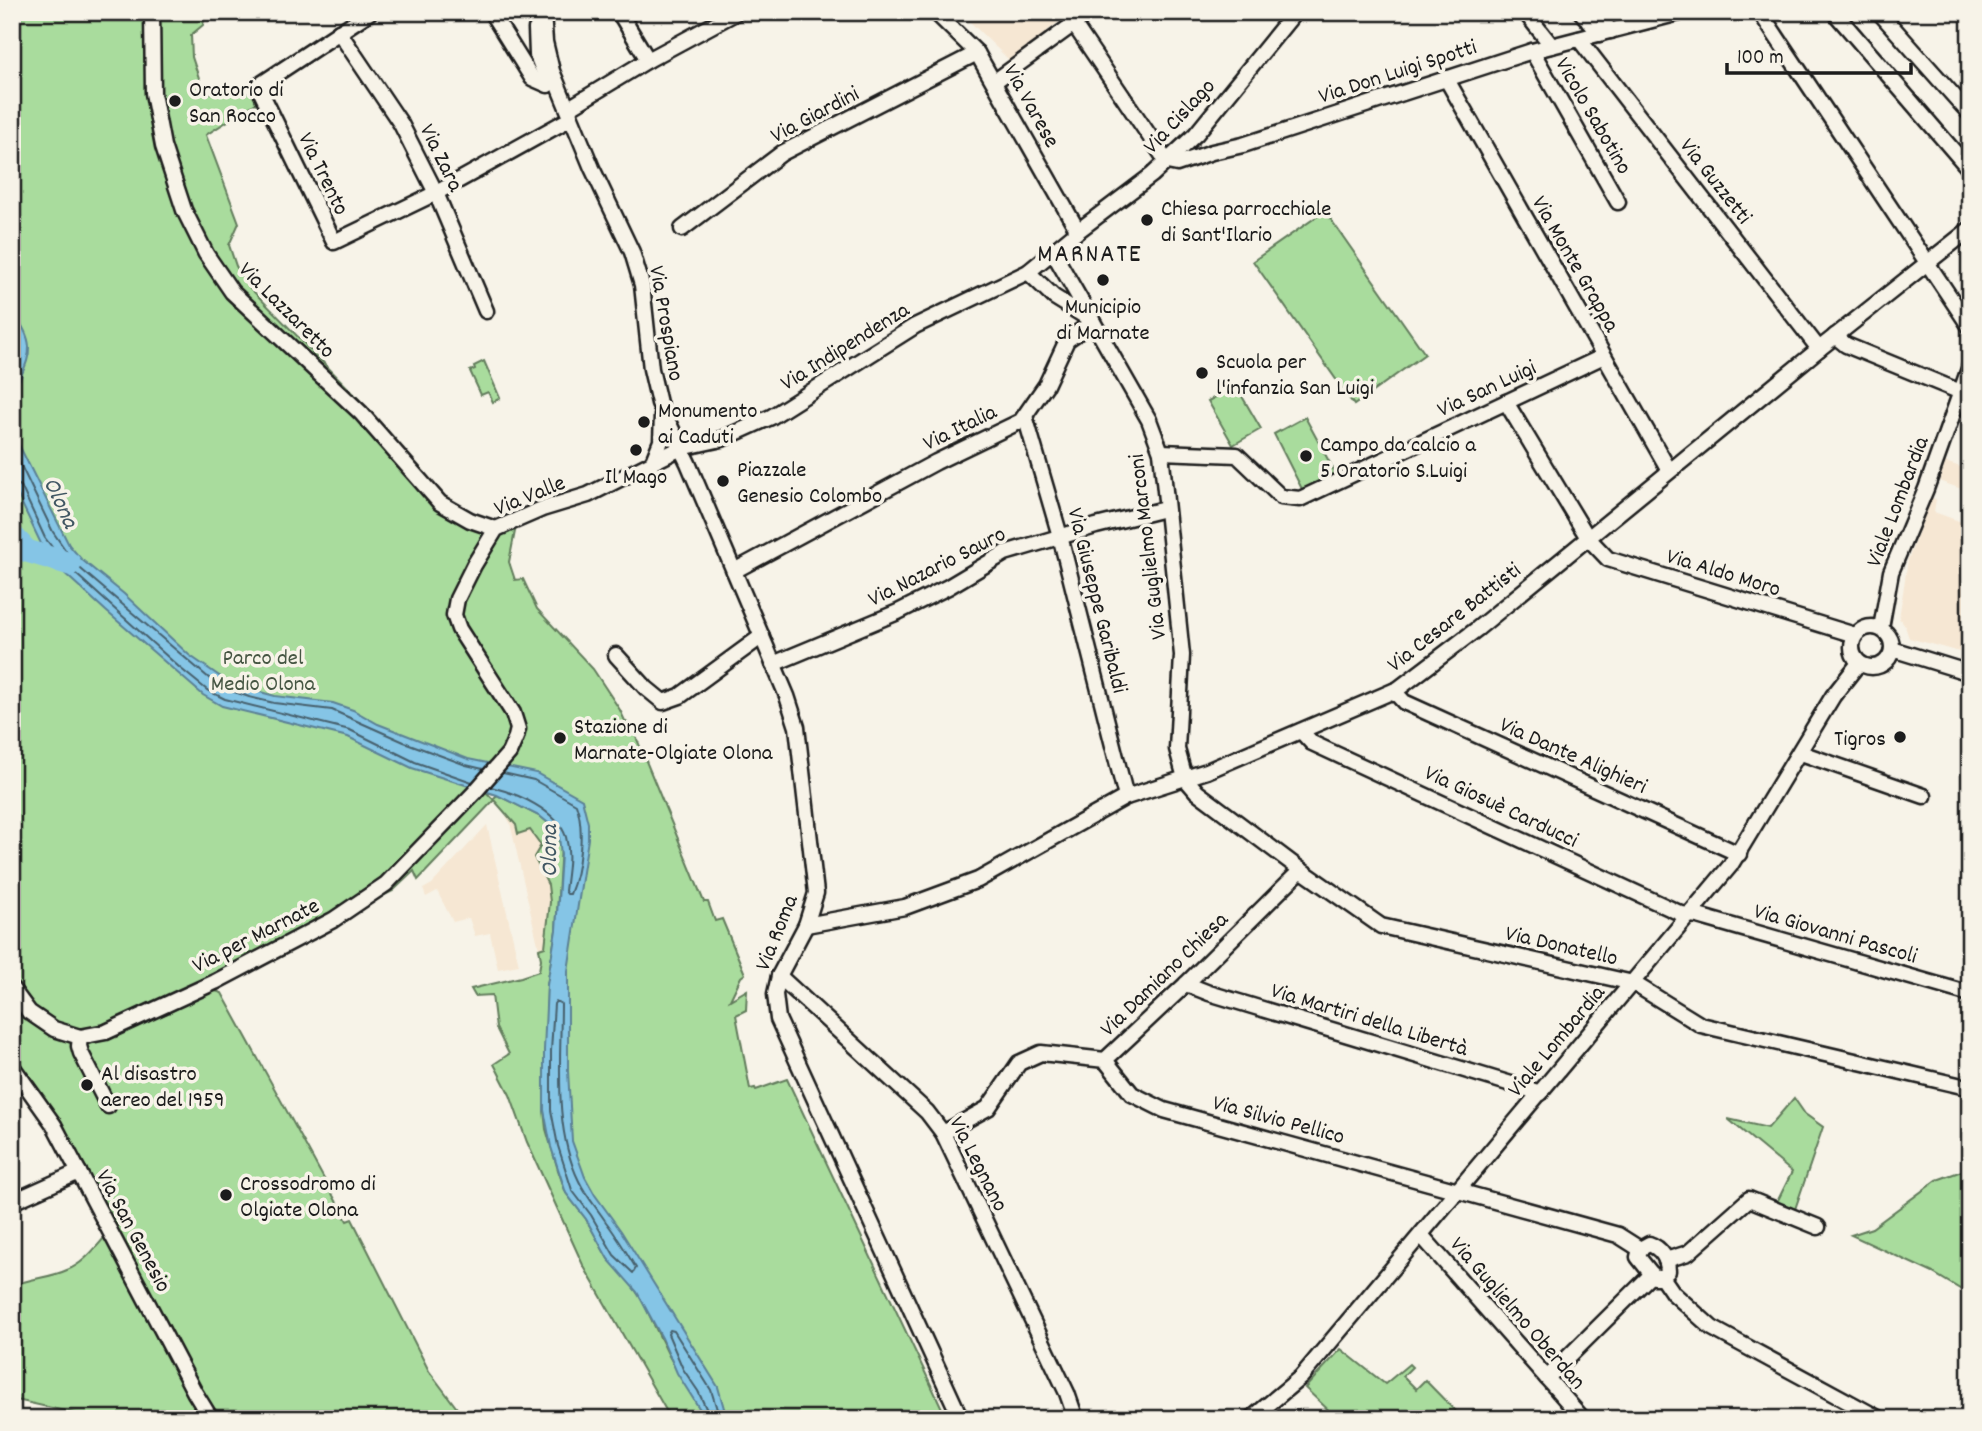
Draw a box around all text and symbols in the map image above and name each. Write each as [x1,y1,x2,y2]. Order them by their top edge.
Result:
street label: Via Don Luigi Spotti [1315,32,1481,114]
scale bar [1727,32,1910,76]
text: 100 m [1737,44,1784,74]
street label: Vicolo Sabotino [1545,52,1639,181]
street label: Via Varese [993,59,1067,155]
street label: Via Cislago [1137,72,1224,163]
place label: Oratorio di San Rocco [189,75,283,134]
street label: Via Giardini [765,79,866,153]
marker: Oratorio di San Rocco [167,93,183,109]
street label: Via Zara [409,119,471,199]
street label: Via Trento [288,128,356,222]
street label: Via Guzzetti [1670,132,1759,232]
street label: Via Monte Grappa [1522,190,1627,340]
place label: Chiesa parrocchiale di Sant'Ilario [1161,194,1331,253]
marker: Chiesa parrocchiale di Sant'Ilario [1139,212,1155,228]
district label: MARNATE [1037,237,1143,274]
street label: Via Lazzaretto [229,255,342,368]
street label: Via Prospiano [638,263,691,384]
marker: Municipio di Marnate [1095,272,1111,288]
place label: Municipio di Marnate [1056,292,1150,351]
street label: Via Indipendenza [775,295,918,401]
place label: Scuola per l'infanzia San Luigi [1216,347,1374,406]
street label: Via San Luigi [1432,353,1542,428]
marker: Scuola per l'infanzia San Luigi [1194,365,1210,381]
place label: Monumento ai Caduti [658,396,758,455]
street label: Via Italia [918,397,1004,461]
marker: Monumento ai Caduti [636,414,652,430]
place label: Campo da calcio a 5 Oratorio S.Luigi [1320,430,1477,489]
street label: Viale Lombardia [1859,431,1940,572]
marker: Il Mago [628,442,644,458]
marker: Campo da calcio a 5 Oratorio S.Luigi [1298,448,1314,464]
street label: Via Guglielmo Marconi [1122,452,1177,641]
place label: Piazzale Genesio Colombo [737,455,882,514]
place label: Il Mago [605,462,667,495]
street label: Via Valle [490,468,571,526]
water label: Olona [33,472,87,536]
marker: Piazzale Genesio Colombo [715,473,731,489]
street label: Via Giuseppe Garibaldi [1057,505,1135,697]
street label: Via Nazario Sauro [863,519,1012,617]
street label: Via Aldo Moro [1662,541,1784,607]
street label: Via Cesare Battisti [1381,556,1529,682]
park label: Parco del Medio Olona [211,643,316,702]
street label: Via Dante Alighieri [1494,710,1652,804]
place label: Stazione di Marnate-Olgiate Olona [574,712,774,771]
place label: Tigros [1834,724,1886,757]
marker: Tigros [1892,729,1908,745]
marker: Stazione di Marnate-Olgiate Olona [552,730,568,746]
street label: Via Giosuè Carducci [1418,758,1583,858]
water label: Olona [534,823,568,877]
street label: Via Roma [748,889,809,976]
street label: Via per Marnate [187,891,326,983]
street label: Via Giovanni Pascoli [1749,896,1921,974]
street label: Via Damiano Chiesa [1094,905,1238,1046]
street label: Via Donatello [1502,918,1621,976]
street label: Via Martiri della Libertà [1266,976,1472,1067]
street label: Viale Lombardia [1501,978,1615,1105]
place label: Al disastro aereo del 1959 [101,1059,224,1118]
marker: Al disastro aereo del 1959 [79,1077,95,1093]
street label: Via Silvio Pellico [1208,1088,1348,1155]
street label: Via Legnano [939,1111,1015,1218]
street label: Via San Genesio [86,1164,178,1299]
place label: Crossodromo di Olgiate Olona [240,1169,376,1228]
marker: Crossodromo di Olgiate Olona [218,1187,234,1203]
street label: Via Guglielmo Oberdan [1440,1230,1592,1398]

